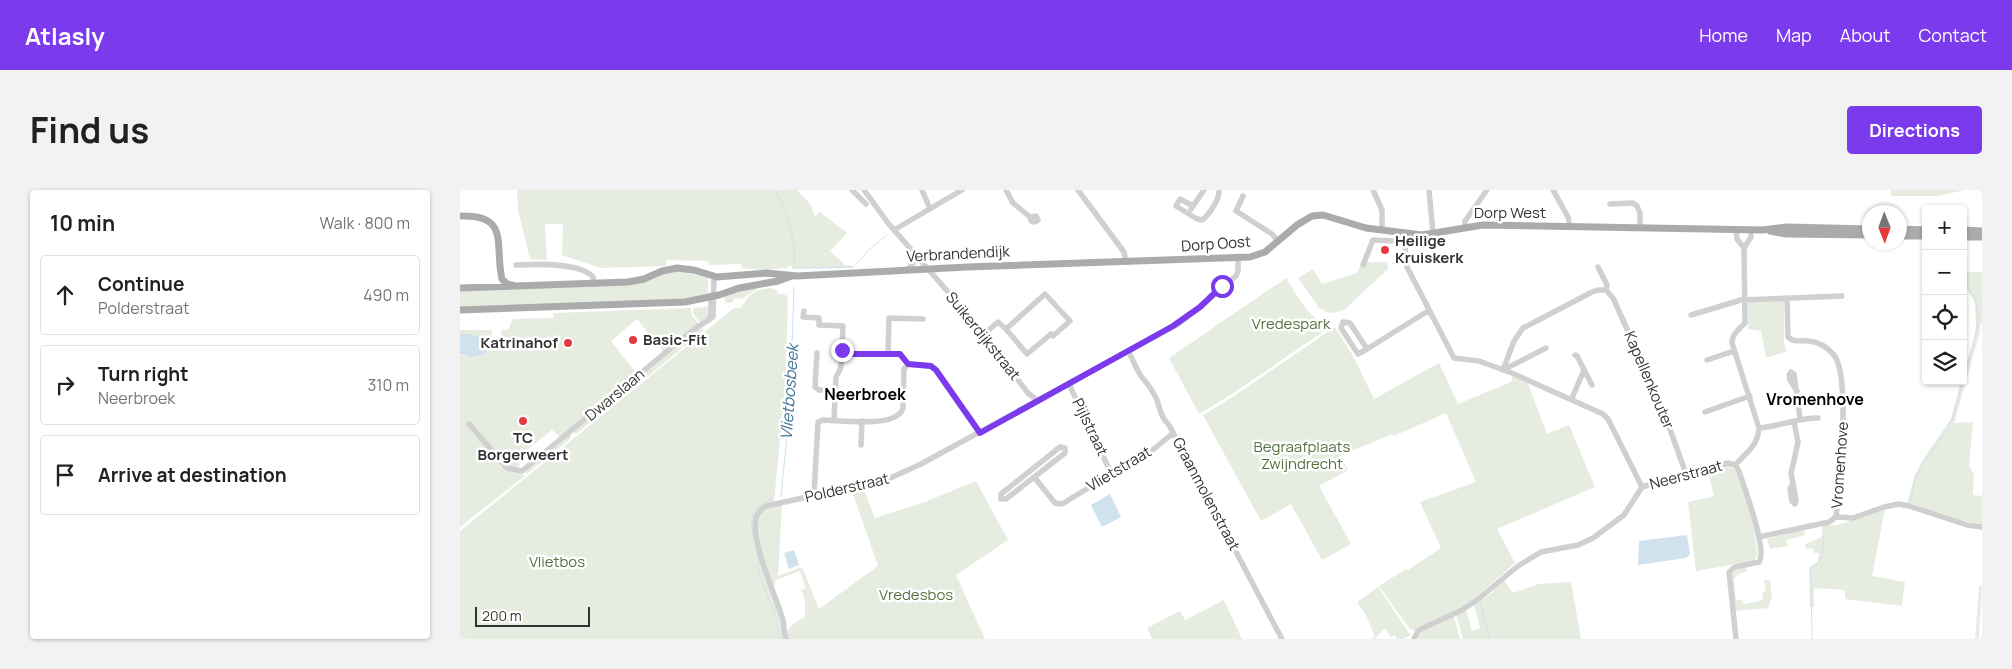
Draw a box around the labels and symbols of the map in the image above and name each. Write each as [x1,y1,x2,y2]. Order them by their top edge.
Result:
street label: Dorp West [1474,202,1546,223]
north arrow [1862,205,1907,250]
place label: Heilige Kruiskerk [1395,230,1464,268]
street label: Dorp Oost [1180,231,1251,256]
street label: Verbrandendijk [906,240,1011,267]
marker: Heilige Kruiskerk [1379,244,1391,256]
route start [1211,275,1234,298]
street label: Suikerdijkstraat [941,287,1026,384]
park label: Vredespark [1252,313,1331,334]
street label: Kapellenkouter [1619,328,1680,432]
place label: Basic-Fit [643,329,707,350]
place label: Katrinahof [481,332,558,353]
marker: Basic-Fit [627,334,639,346]
marker: Katrinahof [562,337,574,349]
route end [831,339,854,362]
water label: Vlietbosbeek [775,341,803,441]
street label: Dwarslaan [581,364,649,426]
district label: Neerbroek [824,383,906,405]
district label: Vromenhove [1766,388,1864,410]
street label: Pijlstraat [1068,395,1113,459]
marker: TC Borgerweert [517,415,529,427]
street label: Vromenhove [1826,421,1853,509]
place label: TC Borgerweert [478,427,568,465]
street label: Graanmolenstraat [1168,433,1245,554]
park label: Begraafplaats Zwijndrecht [1254,436,1351,474]
street label: Vlietstraat [1082,441,1155,496]
street label: Neerstraat [1647,455,1725,494]
street label: Polderstraat [803,468,891,507]
park label: Vlietbos [529,551,585,572]
park label: Vredesbos [879,584,953,605]
scale bar [475,604,590,627]

